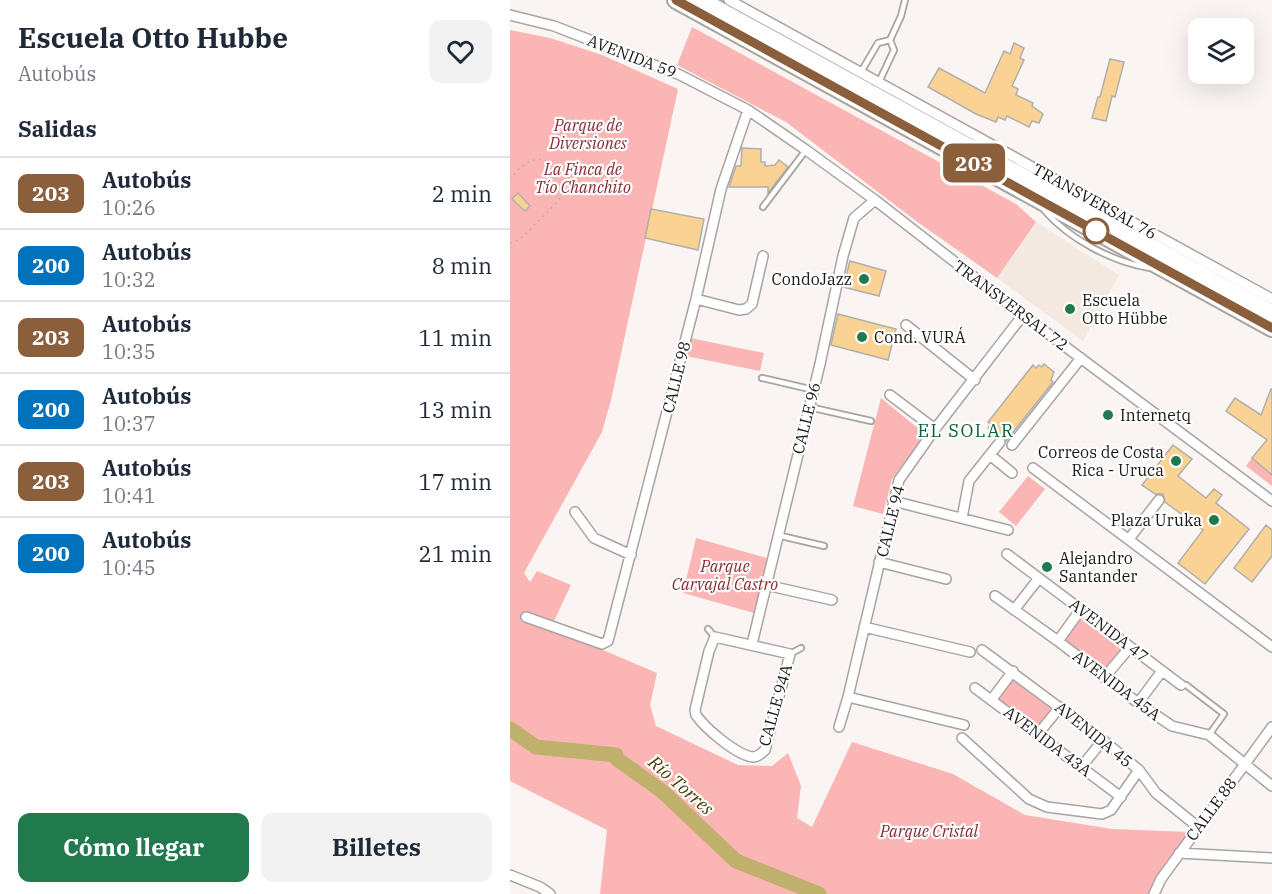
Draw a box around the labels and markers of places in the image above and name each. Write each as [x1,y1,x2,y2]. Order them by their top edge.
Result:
unlabelled marker [1083,218,1109,244]
place label: CondoJazz [772,269,852,289]
marker: CondoJazz [857,272,871,286]
place label: Escuela Otto Hübbe [1082,290,1168,328]
marker: Escuela Otto Hübbe [1063,302,1077,316]
place label: Cond. VURÁ [874,326,966,347]
marker: Cond. VURÁ [855,330,869,344]
place label: Internetq [1120,405,1192,425]
marker: Internetq [1101,408,1115,422]
place label: Correos de Costa Rica - Uruca [1038,442,1164,480]
marker: Correos de Costa Rica - Uruca [1169,454,1183,468]
place label: Plaza Uruka [1111,510,1202,530]
marker: Plaza Uruka [1207,513,1221,527]
place label: Alejandro Santander [1059,548,1137,586]
marker: Alejandro Santander [1040,560,1054,574]

